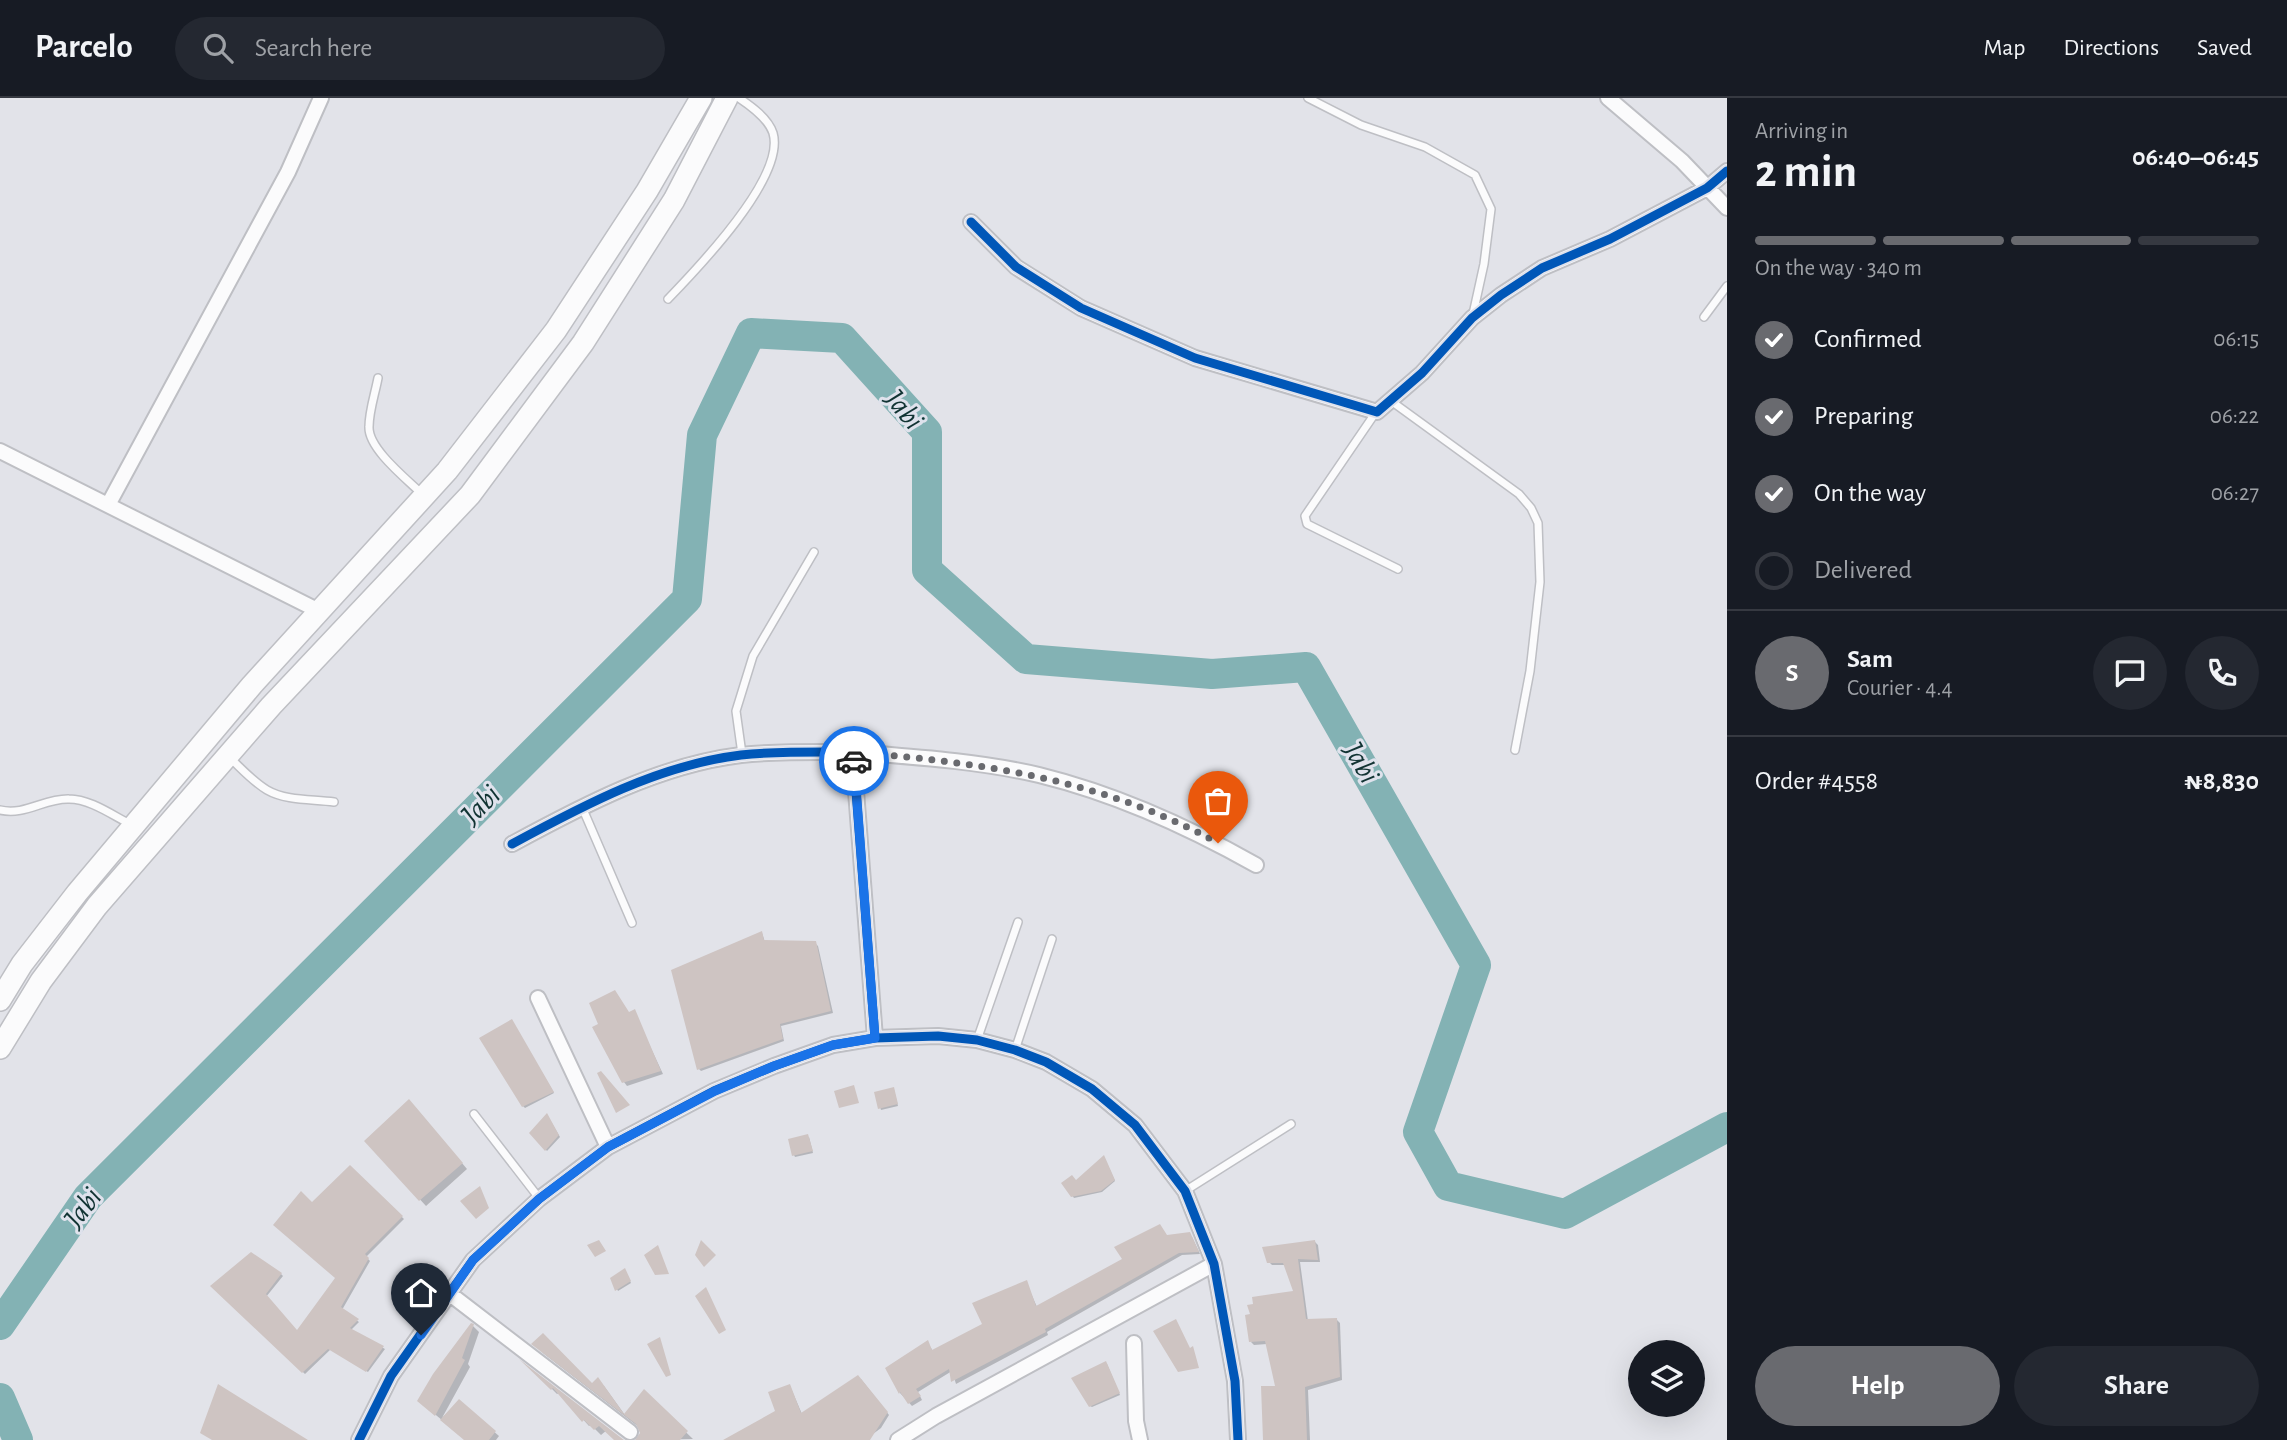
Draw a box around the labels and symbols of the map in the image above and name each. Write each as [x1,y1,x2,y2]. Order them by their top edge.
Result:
water label: Jabi [879,384,929,435]
courier [819,726,889,796]
water label: Jabi [1337,737,1384,788]
pin [1188,771,1248,843]
water label: Jabi [455,780,506,831]
water label: Jabi [58,1183,108,1234]
pin [391,1263,451,1335]

